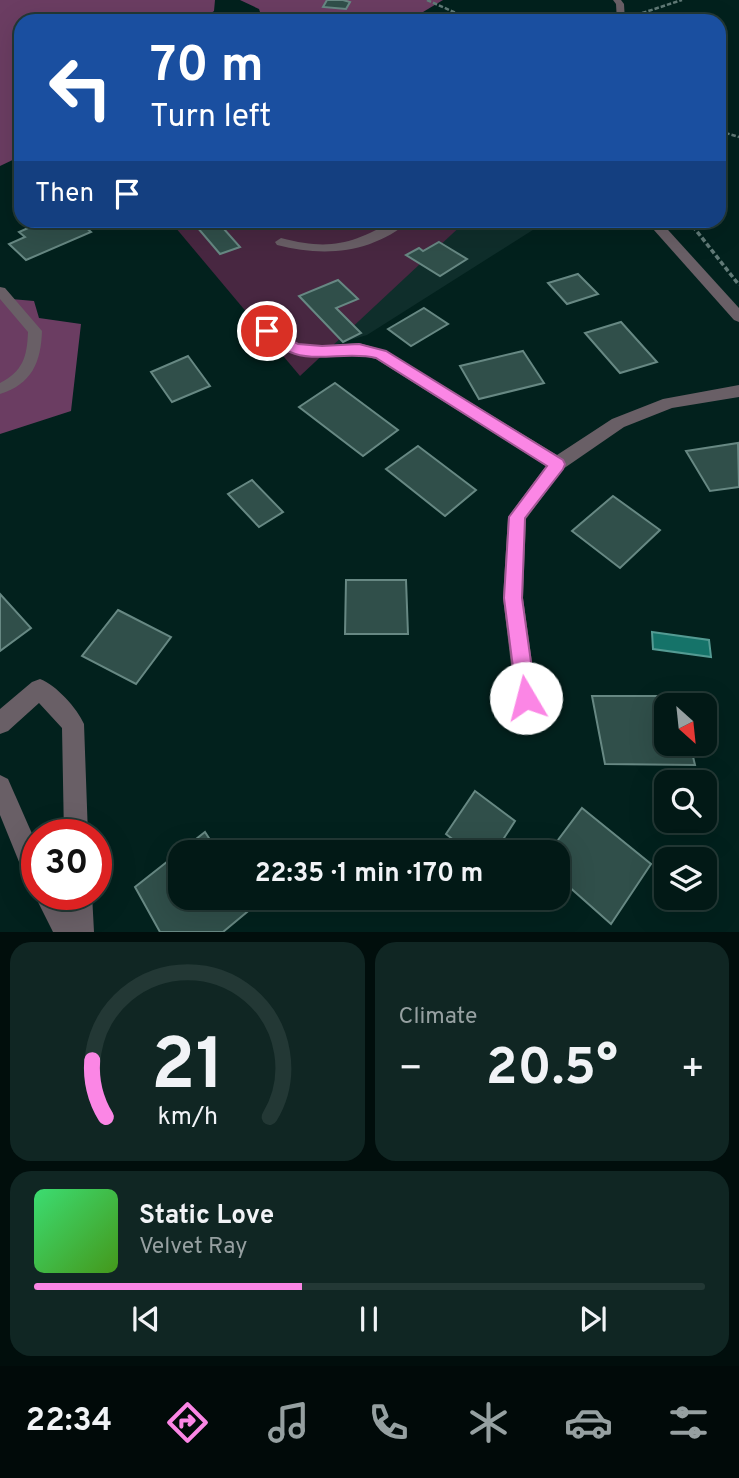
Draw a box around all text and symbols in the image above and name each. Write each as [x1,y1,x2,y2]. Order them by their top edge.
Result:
text: 70 m [150,37,264,99]
icon: left [35,42,126,133]
text: Turn left [150,98,271,138]
icon: arrive [108,175,146,213]
text: Then [35,178,94,211]
pin [237,301,297,361]
icon: arrive [248,312,286,350]
position arrow [489,661,563,735]
north arrow [654,693,718,756]
map controls [654,693,717,910]
button: search [654,770,717,833]
speed limit sign: 30 [21,819,112,910]
button: layers [654,847,717,910]
text: 22:35 · 1 min · 170 m [255,858,483,891]
text: Climate [399,1003,477,1032]
text: 21 [150,1024,224,1116]
text: 20.5° [486,1037,618,1103]
text: − [399,1046,423,1095]
text: + [680,1046,705,1095]
text: km/h [157,1102,218,1134]
text: Static Love [139,1200,274,1233]
text: Velvet Ray [139,1233,247,1262]
icon: previous [127,1300,165,1338]
icon: pause [350,1300,388,1338]
icon: next [574,1300,612,1338]
icon: directions [163,1398,212,1447]
icon: music [264,1398,313,1447]
icon: phone [364,1398,413,1447]
icon: climate [464,1398,513,1447]
icon: car [564,1398,613,1447]
icon: filters [664,1398,713,1447]
text: 22:34 [26,1402,112,1442]

